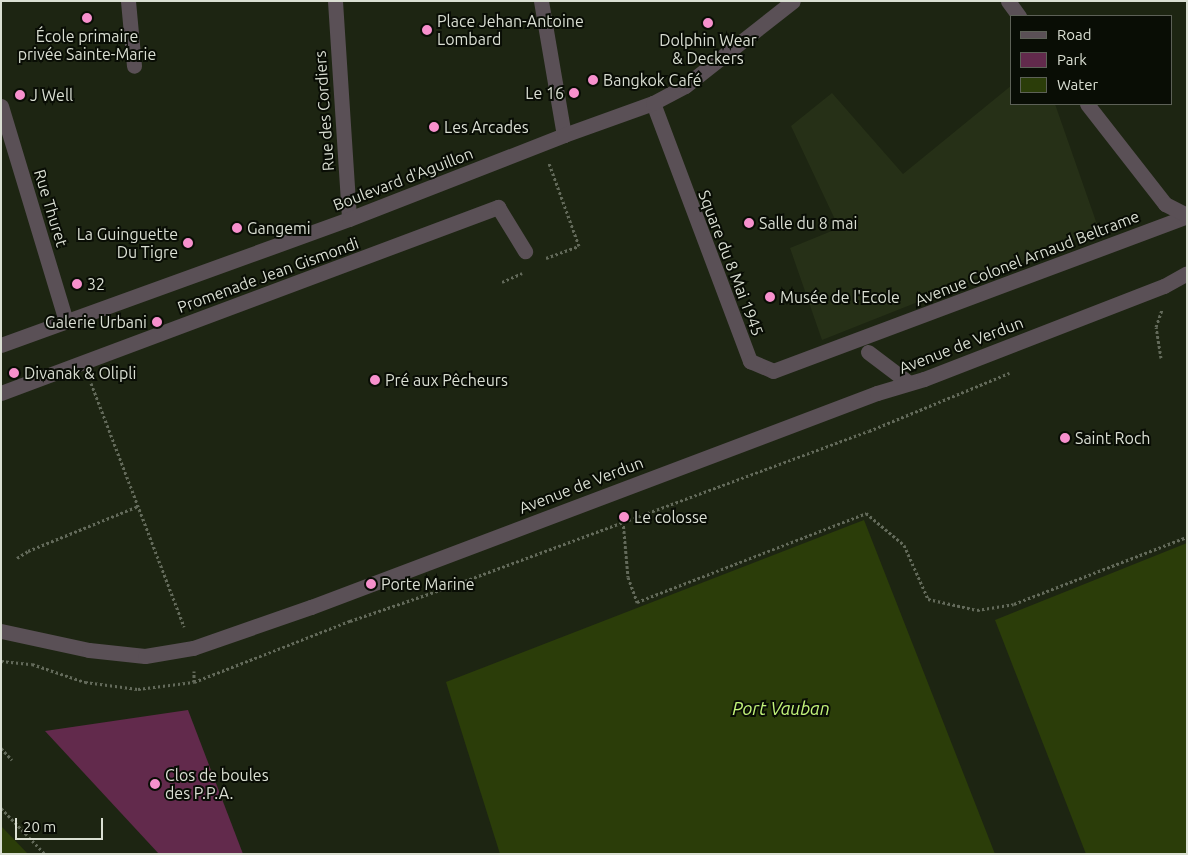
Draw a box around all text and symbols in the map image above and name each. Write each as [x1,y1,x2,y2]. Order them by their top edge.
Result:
place label: Place Jehan-Antoine Lombard [437,11,584,49]
marker: École primaire privée Sainte-Marie [81,12,93,24]
legend [1010,15,1173,105]
marker: Dolphin Wear & Deckers [702,17,714,29]
marker: Place Jehan-Antoine Lombard [421,24,433,36]
place label: École primaire privée Sainte-Marie [18,26,156,64]
text: Road [1057,26,1092,43]
place label: Dolphin Wear & Deckers [659,30,757,68]
street label: Rue des Cordiers [310,50,338,172]
text: Park [1057,51,1087,68]
place label: Bangkok Café [603,70,702,90]
marker: Bangkok Café [587,74,599,86]
text: Water [1057,76,1098,93]
place label: Le 16 [525,83,564,103]
place label: J Well [30,85,73,105]
marker: Le 16 [568,87,580,99]
marker: J Well [14,89,26,101]
place label: Les Arcades [444,117,529,137]
marker: Les Arcades [428,121,440,133]
street label: Boulevard d'Aguillon [330,143,476,215]
street label: Rue Thuret [30,167,72,249]
street label: Square du 8 Mai 1945 [694,188,768,338]
street label: Avenue Colonel Arnaud Beltrame [912,206,1142,310]
place label: Salle du 8 mai [759,213,857,233]
marker: Salle du 8 mai [743,217,755,229]
place label: Gangemi [247,218,311,238]
marker: Gangemi [231,222,243,234]
place label: La Guinguette Du Tigre [77,224,178,262]
street label: Promenade Jean Gismondi [175,233,361,317]
marker: La Guinguette Du Tigre [182,237,194,249]
place label: 32 [87,274,105,294]
marker: 32 [71,278,83,290]
place label: Musée de l'Ecole [780,287,900,307]
marker: Musée de l'Ecole [764,291,776,303]
place label: Galerie Urbani [45,312,147,332]
street label: Avenue de Verdun [896,312,1026,378]
marker: Galerie Urbani [151,316,163,328]
place label: Divanak & Olipli [24,363,136,383]
marker: Divanak & Olipli [8,367,20,379]
place label: Pré aux Pêcheurs [385,370,508,390]
marker: Pré aux Pêcheurs [369,374,381,386]
place label: Saint Roch [1075,428,1150,448]
marker: Saint Roch [1059,432,1071,444]
street label: Avenue de Verdun [516,452,646,518]
place label: Le colosse [634,507,708,527]
marker: Le colosse [618,511,630,523]
place label: Porte Marine [381,574,475,594]
marker: Porte Marine [365,578,377,590]
water label: Port Vauban [732,697,830,719]
place label: Clos de boules des P.P.A. [165,765,269,803]
marker: Clos de boules des P.P.A. [149,778,161,790]
scale bar [18,808,105,840]
text: 20 m [23,818,56,835]

